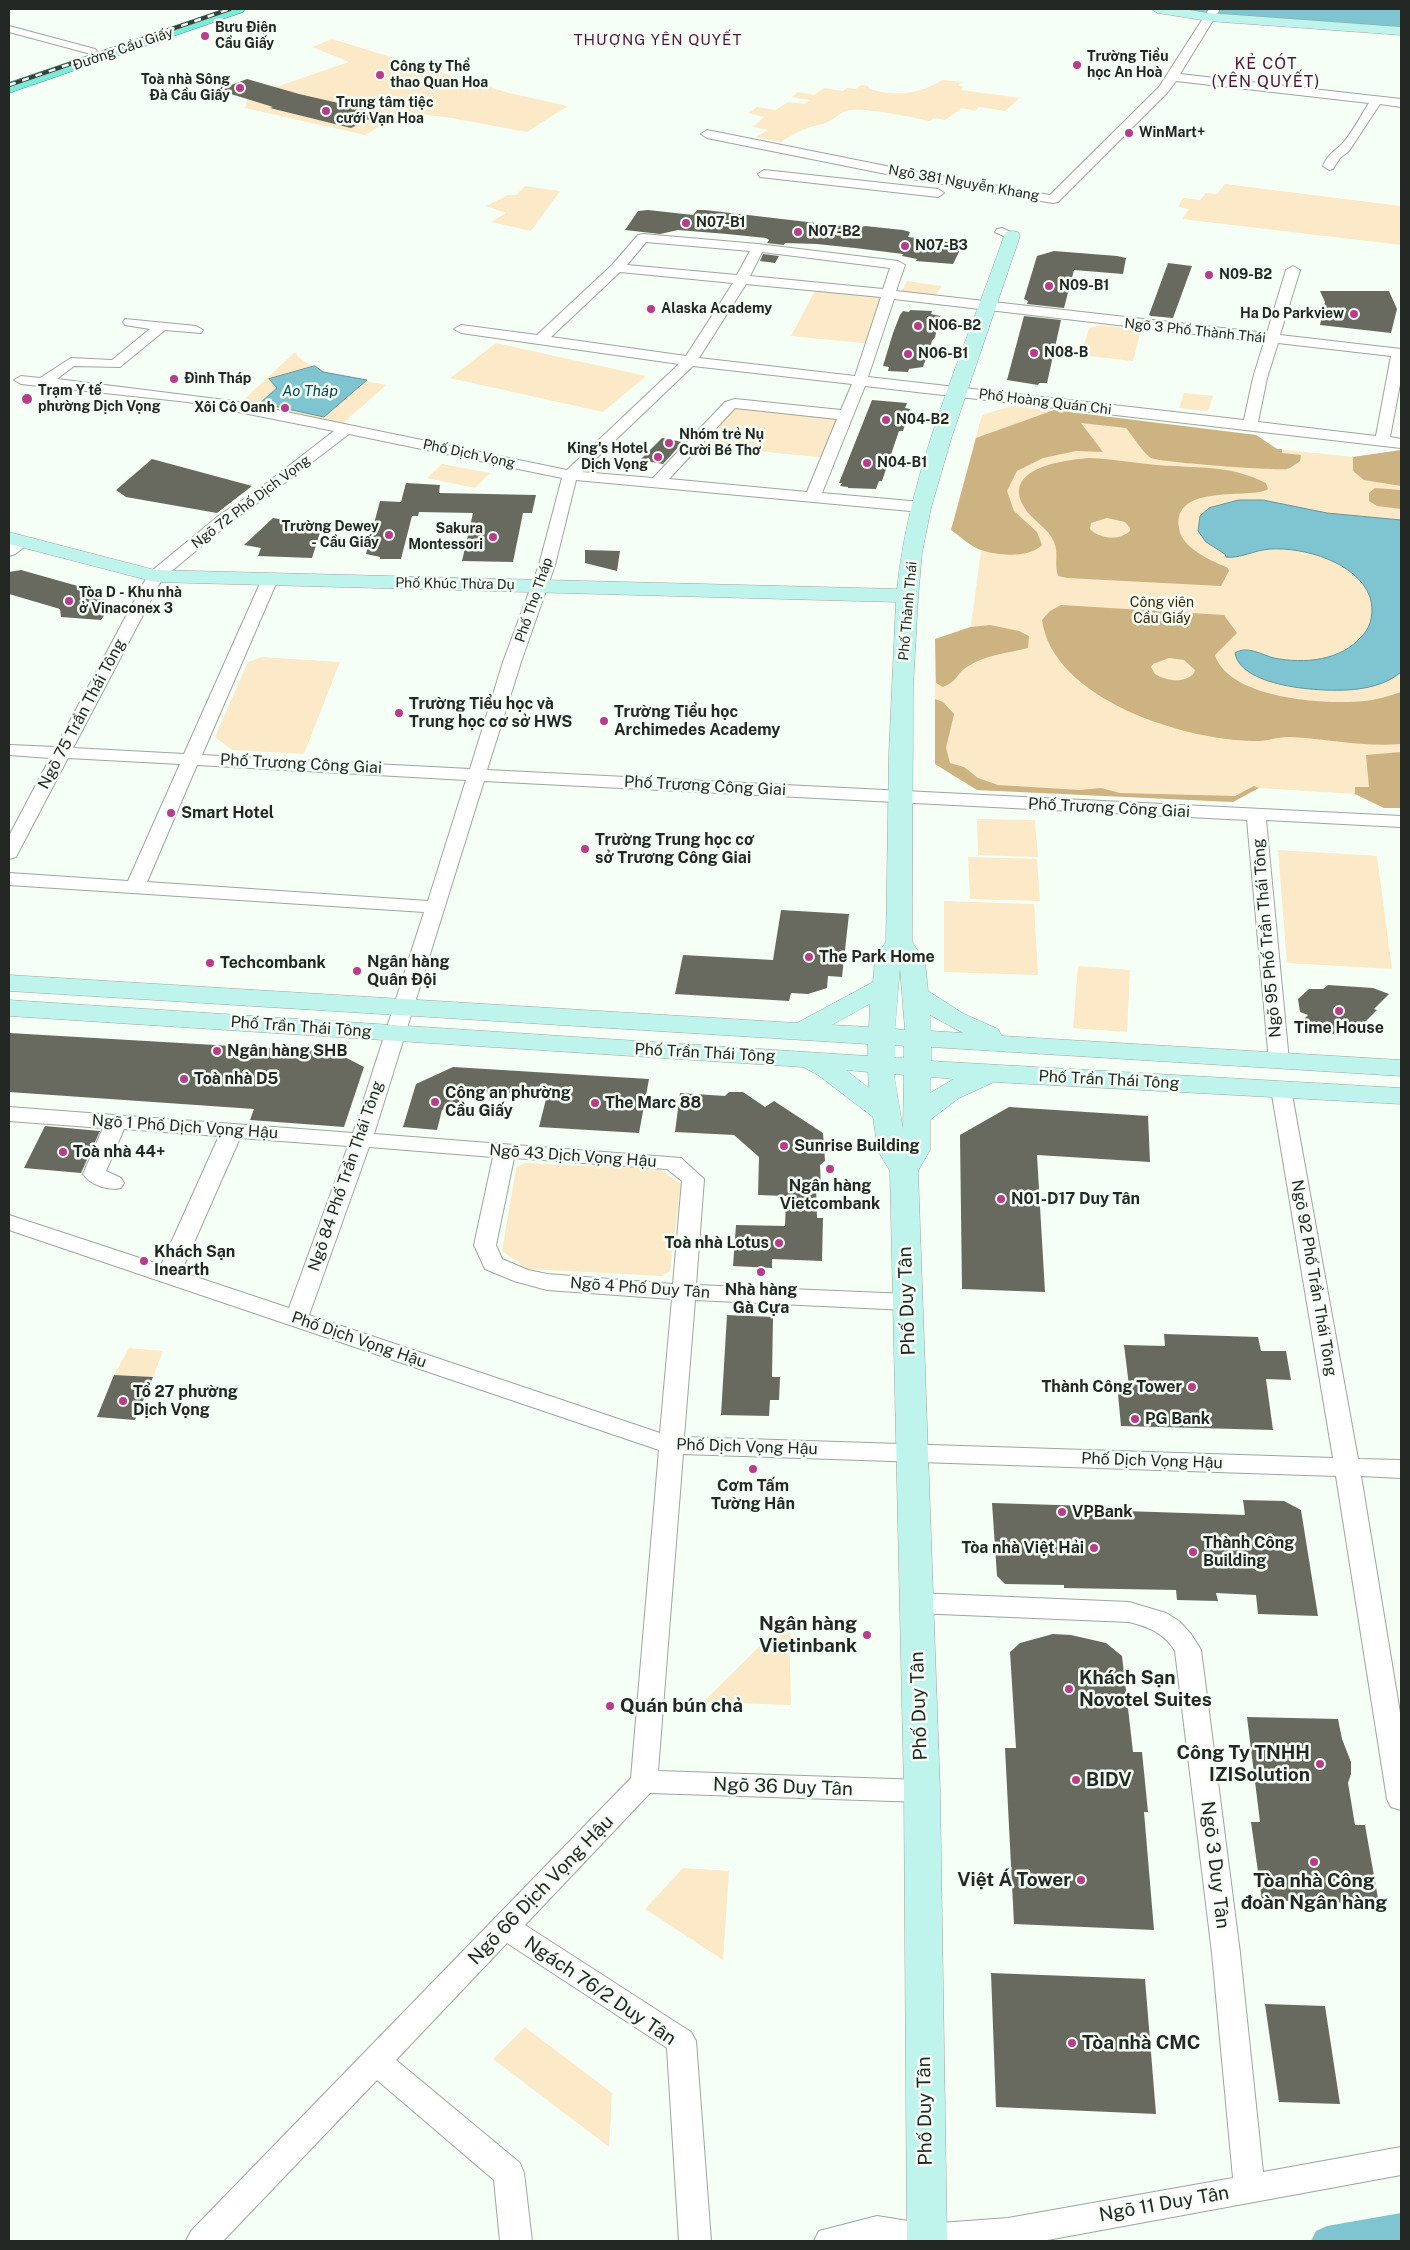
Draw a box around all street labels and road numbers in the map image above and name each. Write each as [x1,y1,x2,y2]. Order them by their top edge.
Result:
street label: Đường Cầu Giấy [71,24,175,74]
street label: Ngõ 381 Nguyễn Khang [887,161,1041,205]
street label: Ngõ 3 Phố Thành Thái [1124,315,1266,347]
street label: Phố Hoàng Quán Chi [978,386,1112,418]
street label: Phố Dịch Vọng [421,436,517,472]
street label: Ngõ 72 Phố Dịch Vọng [188,452,314,552]
street label: Phố Thọ Tháp [512,555,556,645]
street label: Phố Thành Thái [895,561,921,661]
street label: Phố Khúc Thừa Dụ [395,575,515,593]
street label: Ngõ 75 Trần Thái Tông [34,636,130,792]
street label: Phố Trương Công Giai [220,750,382,778]
street label: Phố Trương Công Giai [624,772,786,800]
street label: Phố Trương Công Giai [1028,794,1190,822]
street label: Ngõ 95 Phố Trần Thái Tông [1249,838,1285,1038]
street label: Phố Trần Thái Tông [230,1012,372,1042]
street label: Phố Trần Thái Tông [634,1040,776,1066]
street label: Phố Trần Thái Tông [1038,1067,1180,1093]
street label: Ngõ 84 Phố Trần Thái Tông [304,1078,388,1274]
street label: Ngõ 1 Phố Dịch Vọng Hậu [91,1111,279,1143]
street label: Ngõ 43 Dịch Vọng Hậu [489,1141,657,1171]
street label: Ngõ 92 Phố Trần Thái Tông [1287,1178,1341,1378]
street label: Phố Duy Tân [894,1246,920,1356]
street label: Ngõ 4 Phố Duy Tân [569,1274,711,1302]
street label: Phố Dịch Vọng Hậu [289,1308,429,1372]
street label: Phố Dịch Vọng Hậu [676,1435,818,1459]
street label: Phố Dịch Vọng Hậu [1081,1449,1223,1473]
street label: Phố Duy Tân [906,1651,932,1761]
street label: Ngõ 36 Duy Tân [713,1773,853,1801]
street label: Ngõ 3 Duy Tân [1196,1800,1234,1930]
street label: Ngõ 66 Dịch Vọng Hậu [464,1811,618,1969]
street label: Ngách 76/2 Duy Tân [520,1932,680,2050]
street label: Phố Duy Tân [913,2056,937,2166]
street label: Ngõ 11 Duy Tân [1097,2181,1231,2227]

